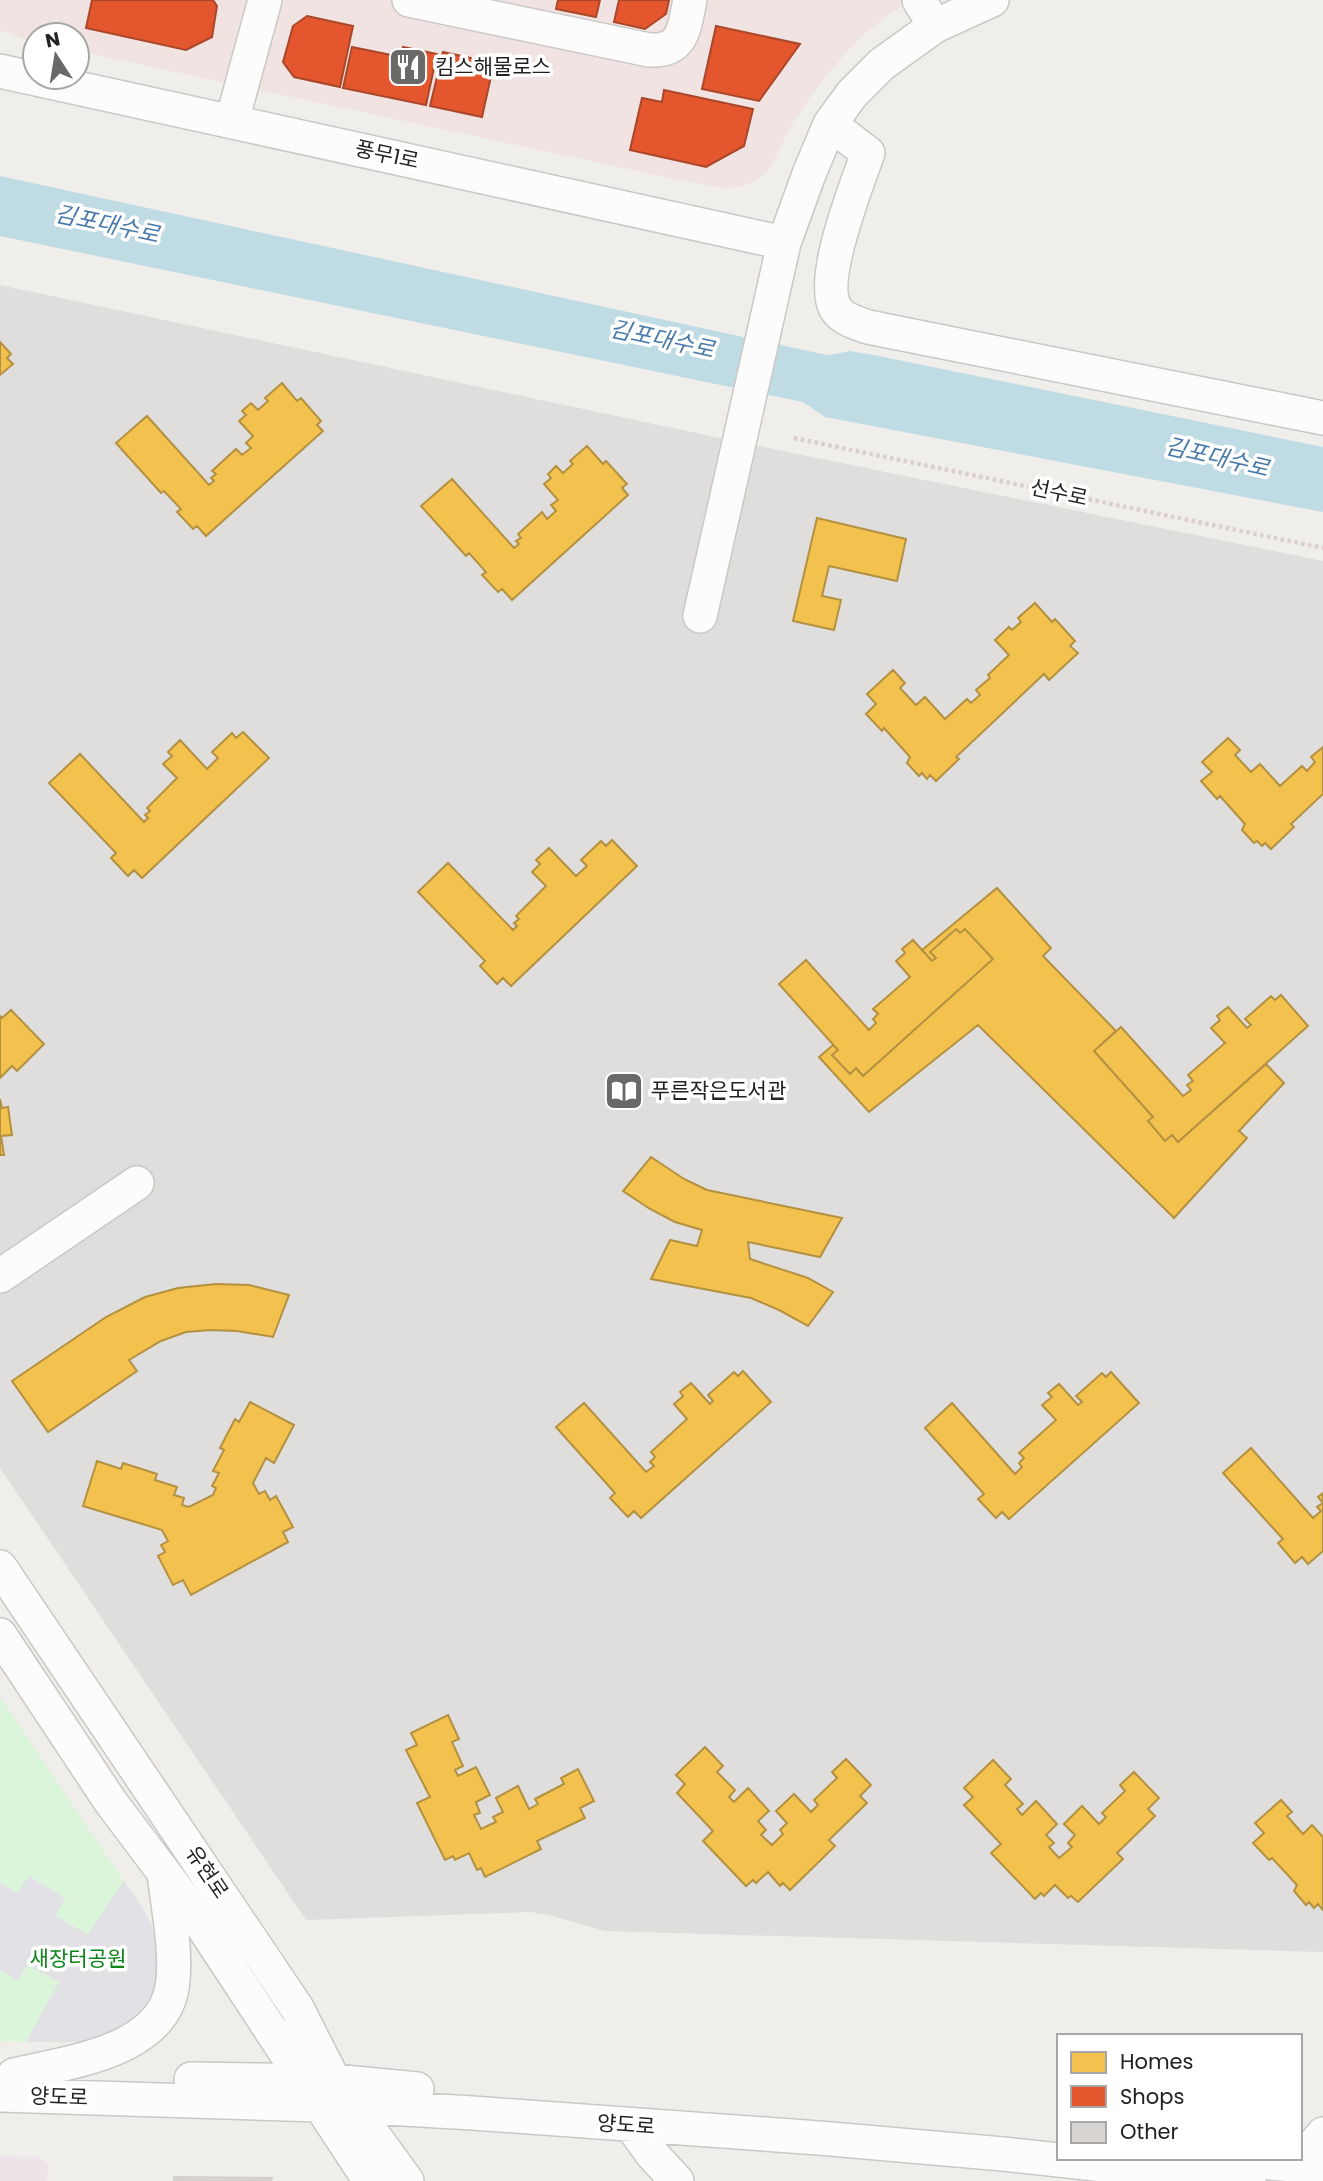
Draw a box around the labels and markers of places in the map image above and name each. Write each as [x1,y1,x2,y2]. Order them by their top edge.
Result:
restaurant icon: 킴스해물로스 [387,46,429,88]
place label: 킴스해물로스 [435,52,551,81]
library icon: 푸른작은도서관 [603,1070,645,1112]
place label: 푸른작은도서관 [651,1076,786,1105]

